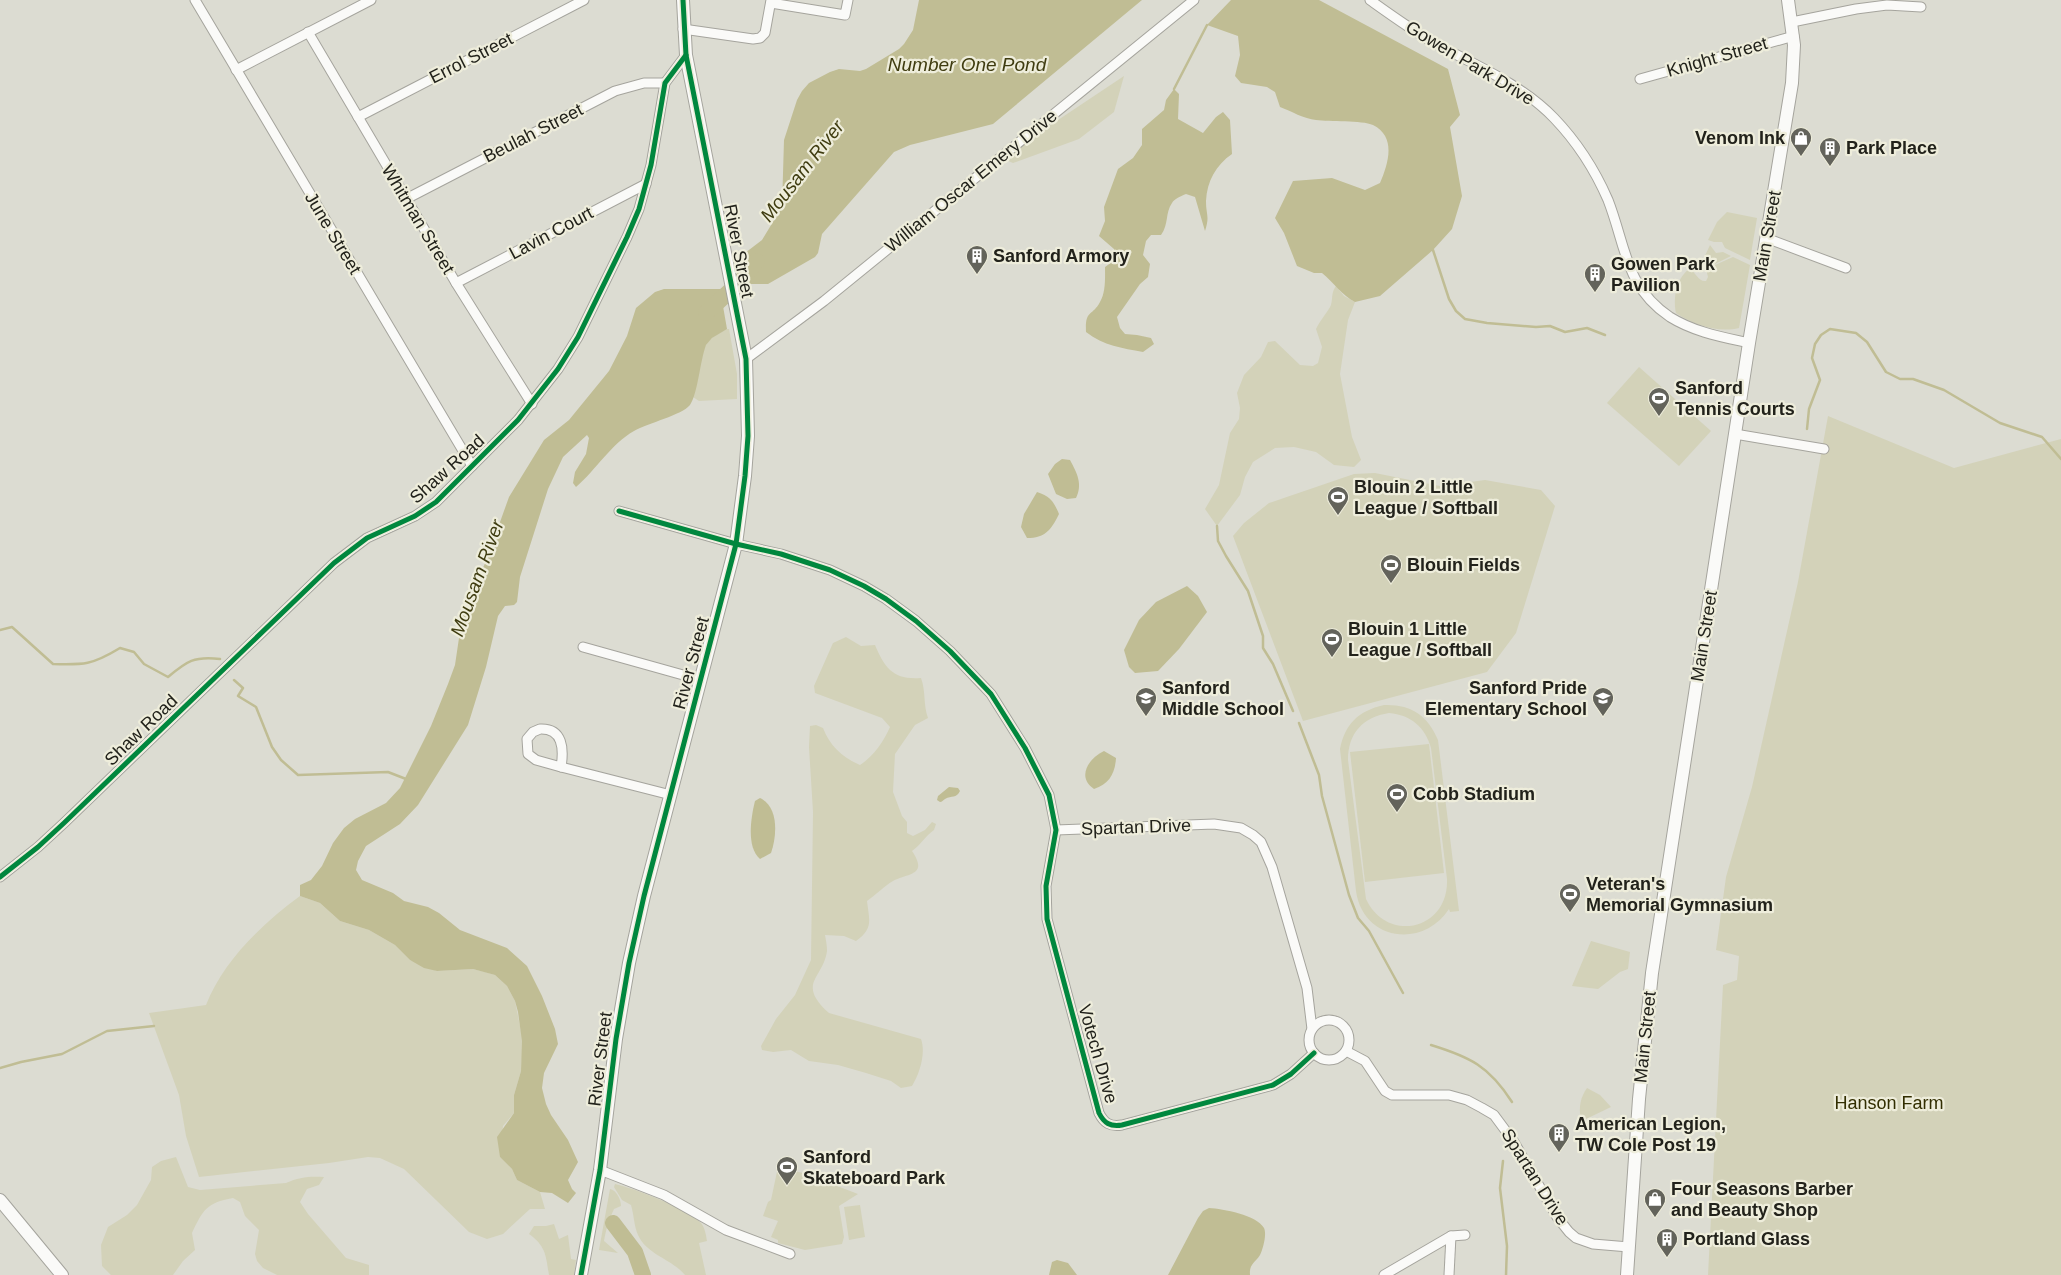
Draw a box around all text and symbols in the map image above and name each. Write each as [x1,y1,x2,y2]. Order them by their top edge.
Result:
street label: Gowen Park Drive [1402,17,1538,109]
street label: Errol Street [426,28,516,88]
street label: Knight Street [1664,33,1770,81]
water label: Number One Pond [888,54,1048,75]
street label: Beulah Street [480,99,586,167]
street label: William Oscar Emery Drive [881,106,1061,256]
water label: Mousam River [756,116,848,226]
shop icon: Venom Ink [1789,126,1813,157]
place label: Venom Ink [1695,128,1786,148]
building icon: Park Place [1818,136,1842,167]
place label: Park Place [1846,138,1937,158]
street label: Whitman Street [377,161,459,277]
street label: June Street [301,188,365,278]
street label: Main Street [1749,189,1785,283]
street label: River Street [720,202,758,300]
street label: Lavin Court [506,203,596,263]
building icon: Sanford Armory [965,244,989,275]
place label: Sanford Armory [993,246,1129,266]
place label: Gowen Park Pavilion [1611,254,1716,295]
building icon: Gowen Park Pavilion [1583,262,1607,293]
place label: Sanford Tennis Courts [1675,378,1795,419]
sports icon: Sanford Tennis Courts [1647,386,1671,417]
street label: Shaw Road [406,430,488,508]
place label: Blouin 2 Little League / Softball [1354,477,1498,518]
sports icon: Blouin 2 Little League / Softball [1326,485,1350,516]
water label: Mousam River [446,516,508,639]
sports icon: Blouin Fields [1379,553,1403,584]
place label: Blouin Fields [1407,555,1520,575]
street label: Main Street [1687,589,1721,683]
street label: River Street [669,615,713,711]
place label: Blouin 1 Little League / Softball [1348,619,1492,660]
sports icon: Blouin 1 Little League / Softball [1320,627,1344,658]
place label: Sanford Middle School [1162,678,1284,719]
place label: Sanford Pride Elementary School [1425,678,1587,719]
school or university icon: Sanford Middle School [1134,686,1158,717]
school or university icon: Sanford Pride Elementary School [1591,686,1615,717]
street label: Shaw Road [101,690,181,770]
sports icon: Cobb Stadium [1385,782,1409,813]
place label: Cobb Stadium [1413,784,1535,804]
street label: Spartan Drive [1081,815,1191,839]
place label: Veteran's Memorial Gymnasium [1586,874,1773,915]
sports icon: Veteran's Memorial Gymnasium [1558,882,1582,913]
street label: Main Street [1630,990,1660,1084]
street label: Votech Drive [1074,1002,1122,1106]
street label: River Street [584,1011,616,1107]
park label: Hanson Farm [1834,1093,1944,1113]
place label: American Legion, TW Cole Post 19 [1575,1114,1726,1155]
building icon: American Legion, TW Cole Post 19 [1547,1122,1571,1153]
street label: Spartan Drive [1497,1125,1573,1229]
place label: Sanford Skateboard Park [803,1147,946,1188]
sports icon: Sanford Skateboard Park [775,1155,799,1186]
place label: Four Seasons Barber and Beauty Shop [1671,1179,1853,1220]
shop icon: Four Seasons Barber and Beauty Shop [1643,1187,1667,1218]
building icon: Portland Glass [1655,1227,1679,1258]
place label: Portland Glass [1683,1229,1810,1249]

